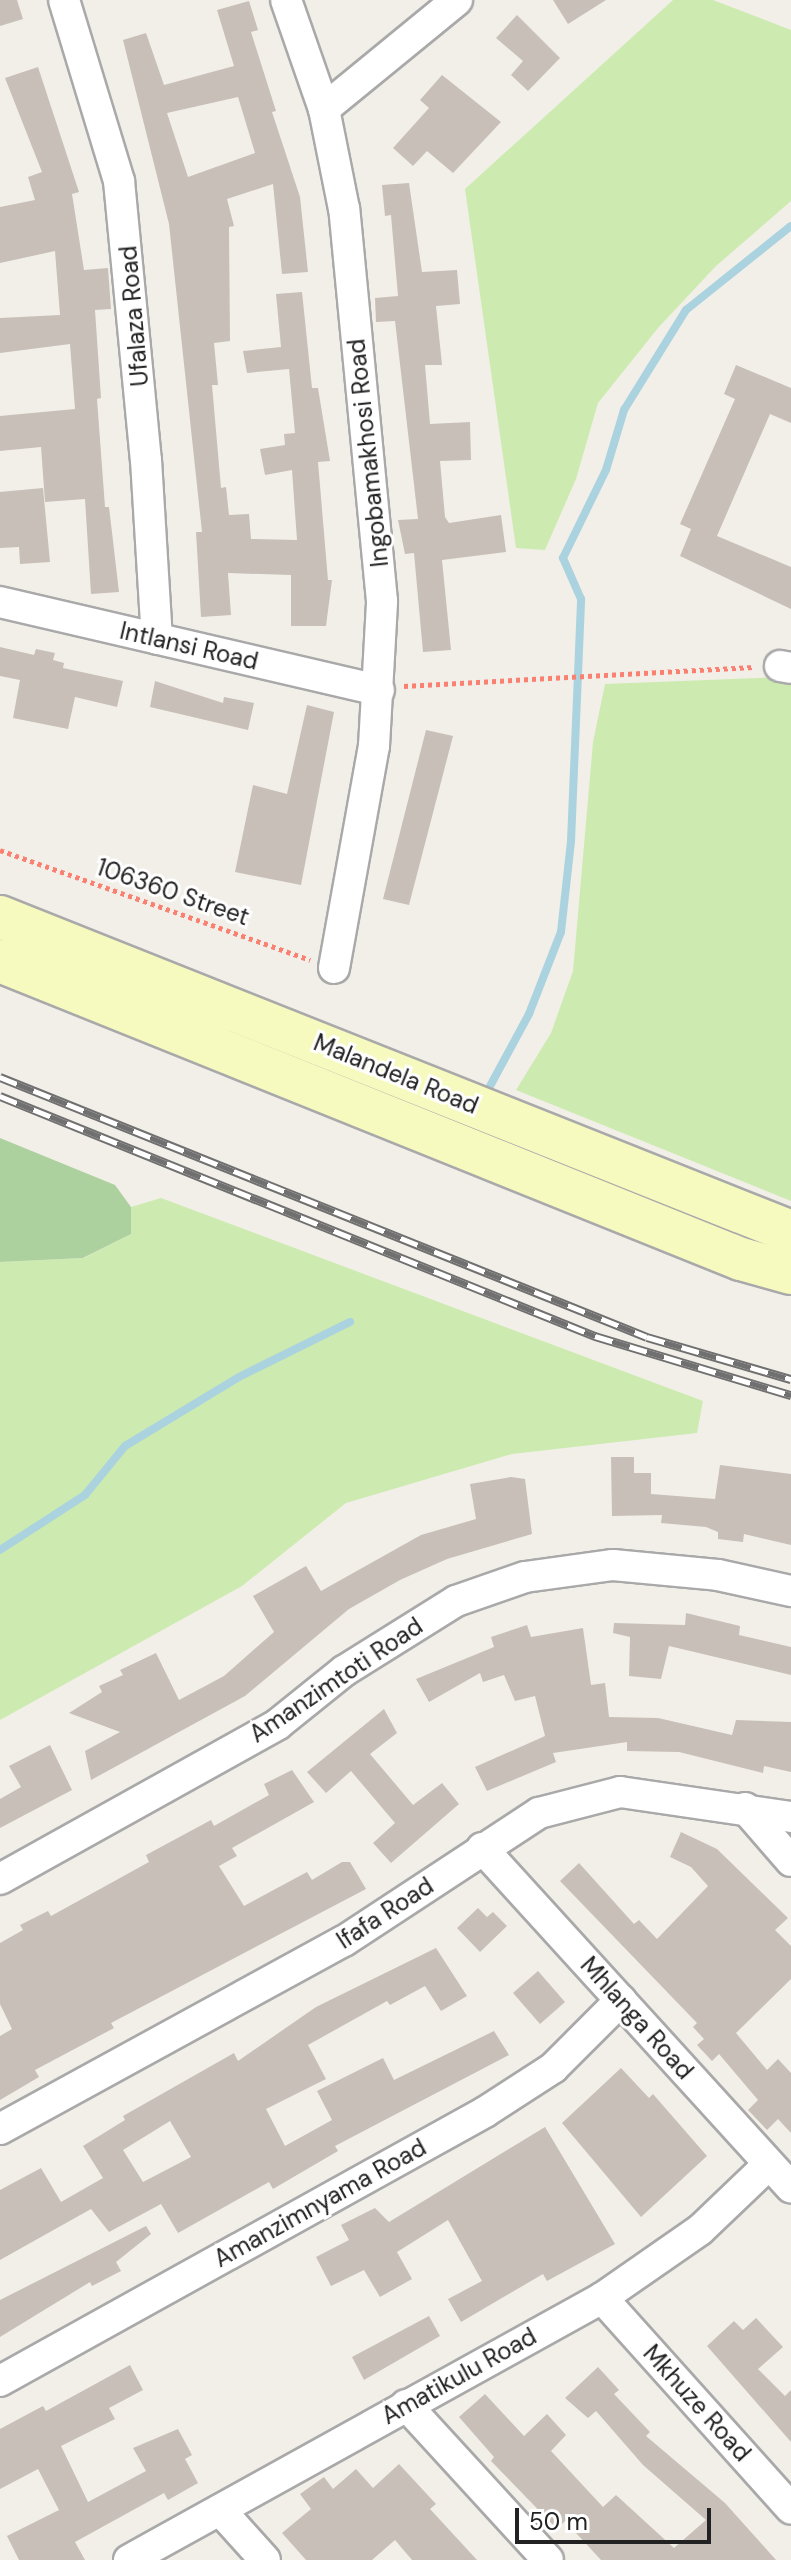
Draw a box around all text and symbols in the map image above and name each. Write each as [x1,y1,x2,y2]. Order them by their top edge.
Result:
street label: Ufalaza Road [114,244,154,388]
street label: Ingobamakhosi Road [342,337,394,569]
street label: Intlansi Road [117,616,261,676]
street label: 106360 Street [93,852,253,932]
street label: Malandela Road [310,1028,482,1120]
street label: Amanzimtoti Road [244,1611,428,1749]
street label: Ifafa Road [331,1871,439,1955]
street label: Mhlanga Road [574,1951,700,2085]
street label: Amanzimnyama Road [209,2133,431,2273]
street label: Amatikulu Road [377,2322,541,2430]
street label: Mkhuze Road [637,2339,757,2467]
scale bar [519,2492,715,2542]
text: 50 m [529,2506,588,2537]

